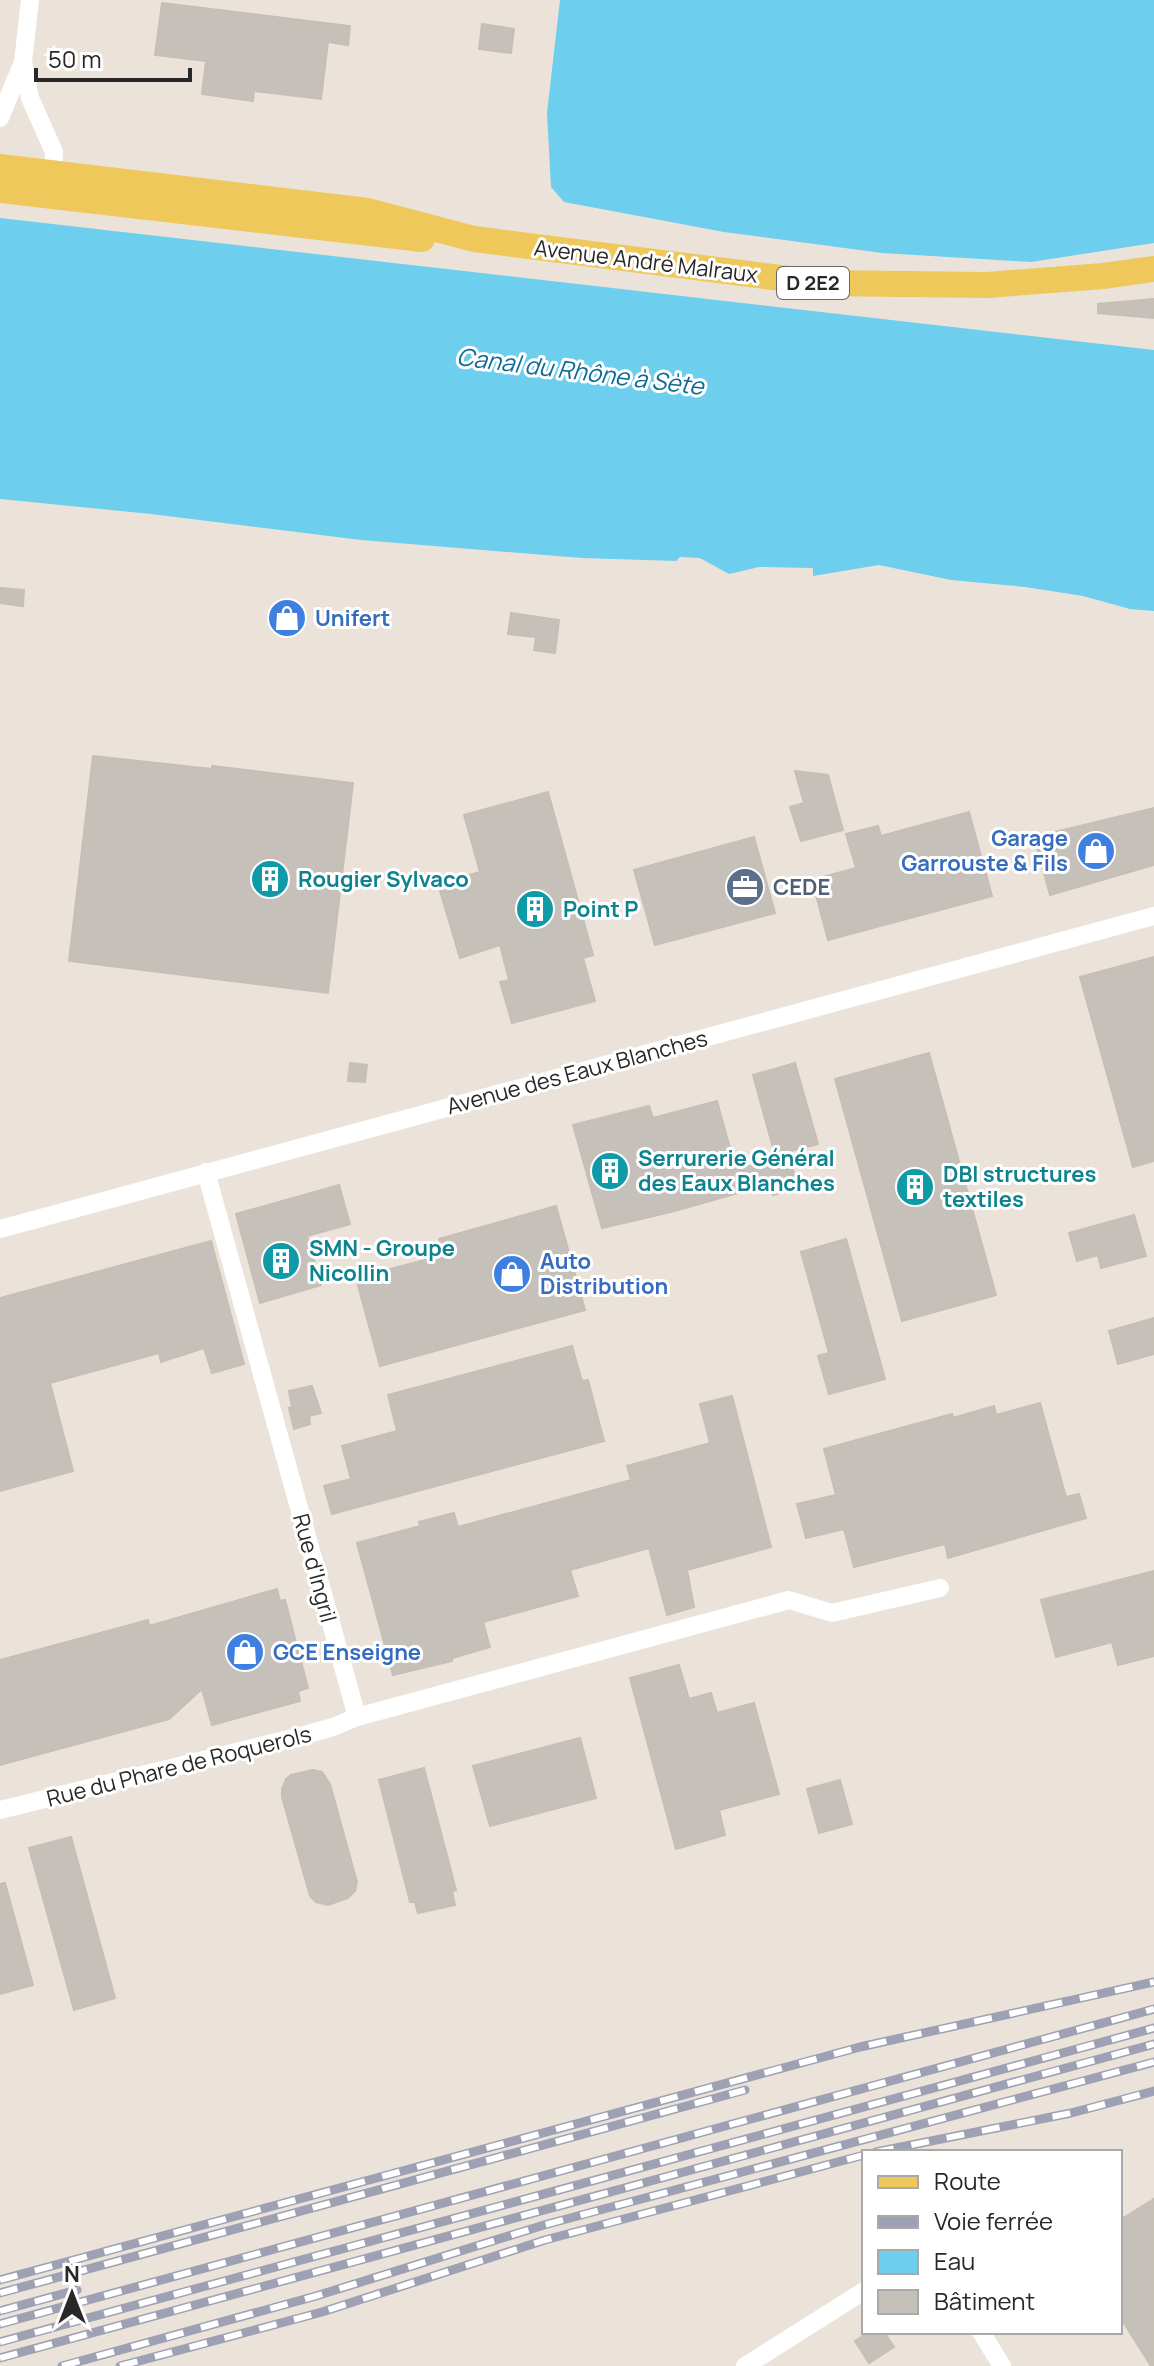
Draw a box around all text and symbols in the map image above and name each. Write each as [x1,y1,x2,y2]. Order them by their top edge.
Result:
scale bar [36,32,190,82]
text: 50 m [48,42,102,75]
street label: Avenue André Malraux [532,232,760,290]
road number: D 2E2 [777,267,849,299]
water label: Canal du Rhône à Sète [455,339,707,402]
shop icon: Unifert [266,597,308,639]
place label: Unifert [315,603,390,633]
place label: Garage Garrouste & Fils [901,823,1068,878]
shop icon: Garage Garrouste & Fils [1075,830,1117,872]
building icon: Rougier Sylvaco [249,858,291,900]
place label: Rougier Sylvaco [298,864,469,894]
office icon: CEDE [724,866,766,908]
place label: CEDE [773,872,830,902]
building icon: Point P [514,888,556,930]
place label: Point P [563,894,638,924]
street label: Avenue des Eaux Blanches [443,1023,711,1121]
place label: Serrurerie Général des Eaux Blanches [638,1143,835,1198]
building icon: Serrurerie Général des Eaux Blanches [589,1150,631,1192]
place label: DBI structures textiles [943,1159,1097,1214]
building icon: DBI structures textiles [894,1166,936,1208]
place label: SMN - Groupe Nicollin [309,1233,455,1288]
building icon: SMN - Groupe Nicollin [260,1240,302,1282]
place label: Auto Distribution [540,1246,668,1301]
shop icon: Auto Distribution [491,1253,533,1295]
street label: Rue d'Ingril [286,1510,344,1626]
shop icon: GCE Enseigne [224,1631,266,1673]
place label: GCE Enseigne [273,1637,421,1667]
street label: Rue du Phare de Roquerols [44,1719,314,1813]
legend [862,2150,1122,2334]
text: Route [934,2164,1001,2197]
text: Voie ferrée [934,2204,1053,2237]
text: Eau [934,2244,975,2277]
north arrow [32,2254,112,2334]
text: N [64,2259,80,2289]
text: Bâtiment [934,2284,1035,2317]

